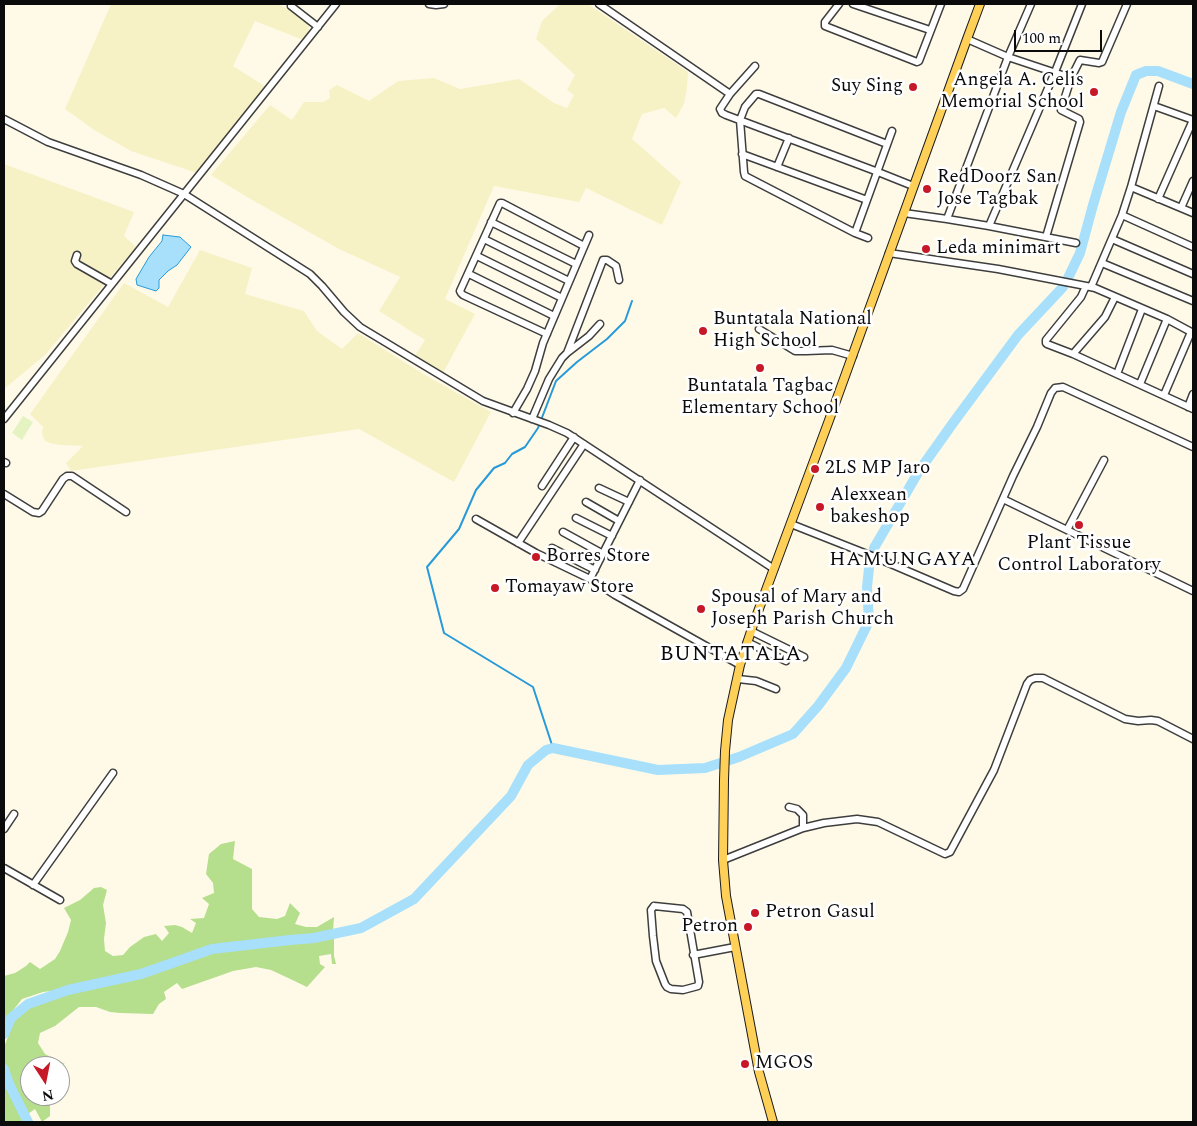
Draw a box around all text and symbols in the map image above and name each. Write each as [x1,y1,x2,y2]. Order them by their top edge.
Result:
scale bar [1017,20,1104,52]
text: 100 m [1022,27,1061,50]
place label: Angela A. Celis Memorial School [940,70,1084,114]
place label: Suy Sing [831,76,903,98]
marker: Suy Sing [907,81,919,93]
marker: Angela A. Celis Memorial School [1088,86,1100,98]
place label: RedDoorz San Jose Tagbak [937,167,1057,211]
marker: RedDoorz San Jose Tagbak [921,183,933,195]
place label: Leda minimart [936,238,1061,260]
marker: Leda minimart [920,243,932,255]
place label: Buntatala National High School [713,309,872,353]
marker: Buntatala National High School [697,325,709,337]
marker: Buntatala Tagbac Elementary School [754,362,766,374]
place label: Buntatala Tagbac Elementary School [681,376,839,420]
place label: 2LS MP Jaro [825,458,930,480]
marker: 2LS MP Jaro [809,463,821,475]
place label: Alexxean bakeshop [830,485,910,529]
marker: Alexxean bakeshop [814,501,826,513]
marker: Plant Tissue Control Laboratory [1073,519,1085,531]
place label: Plant Tissue Control Laboratory [997,533,1161,577]
place label: Borres Store [546,546,650,568]
district label: HAMUNGAYA [828,549,978,573]
marker: Borres Store [530,551,542,563]
place label: Tomayaw Store [505,577,634,599]
marker: Tomayaw Store [489,582,501,594]
place label: Spousal of Mary and Joseph Parish Church [711,587,894,631]
marker: Spousal of Mary and Joseph Parish Church [695,603,707,615]
district label: BUNTATALA [659,643,803,669]
place label: Petron Gasul [765,902,875,924]
marker: Petron Gasul [749,907,761,919]
place label: Petron [681,916,738,938]
marker: Petron [742,921,754,933]
place label: MGOS [755,1053,813,1075]
north arrow [20,1056,70,1106]
marker: MGOS [739,1058,751,1070]
text: N [40,1084,55,1107]

